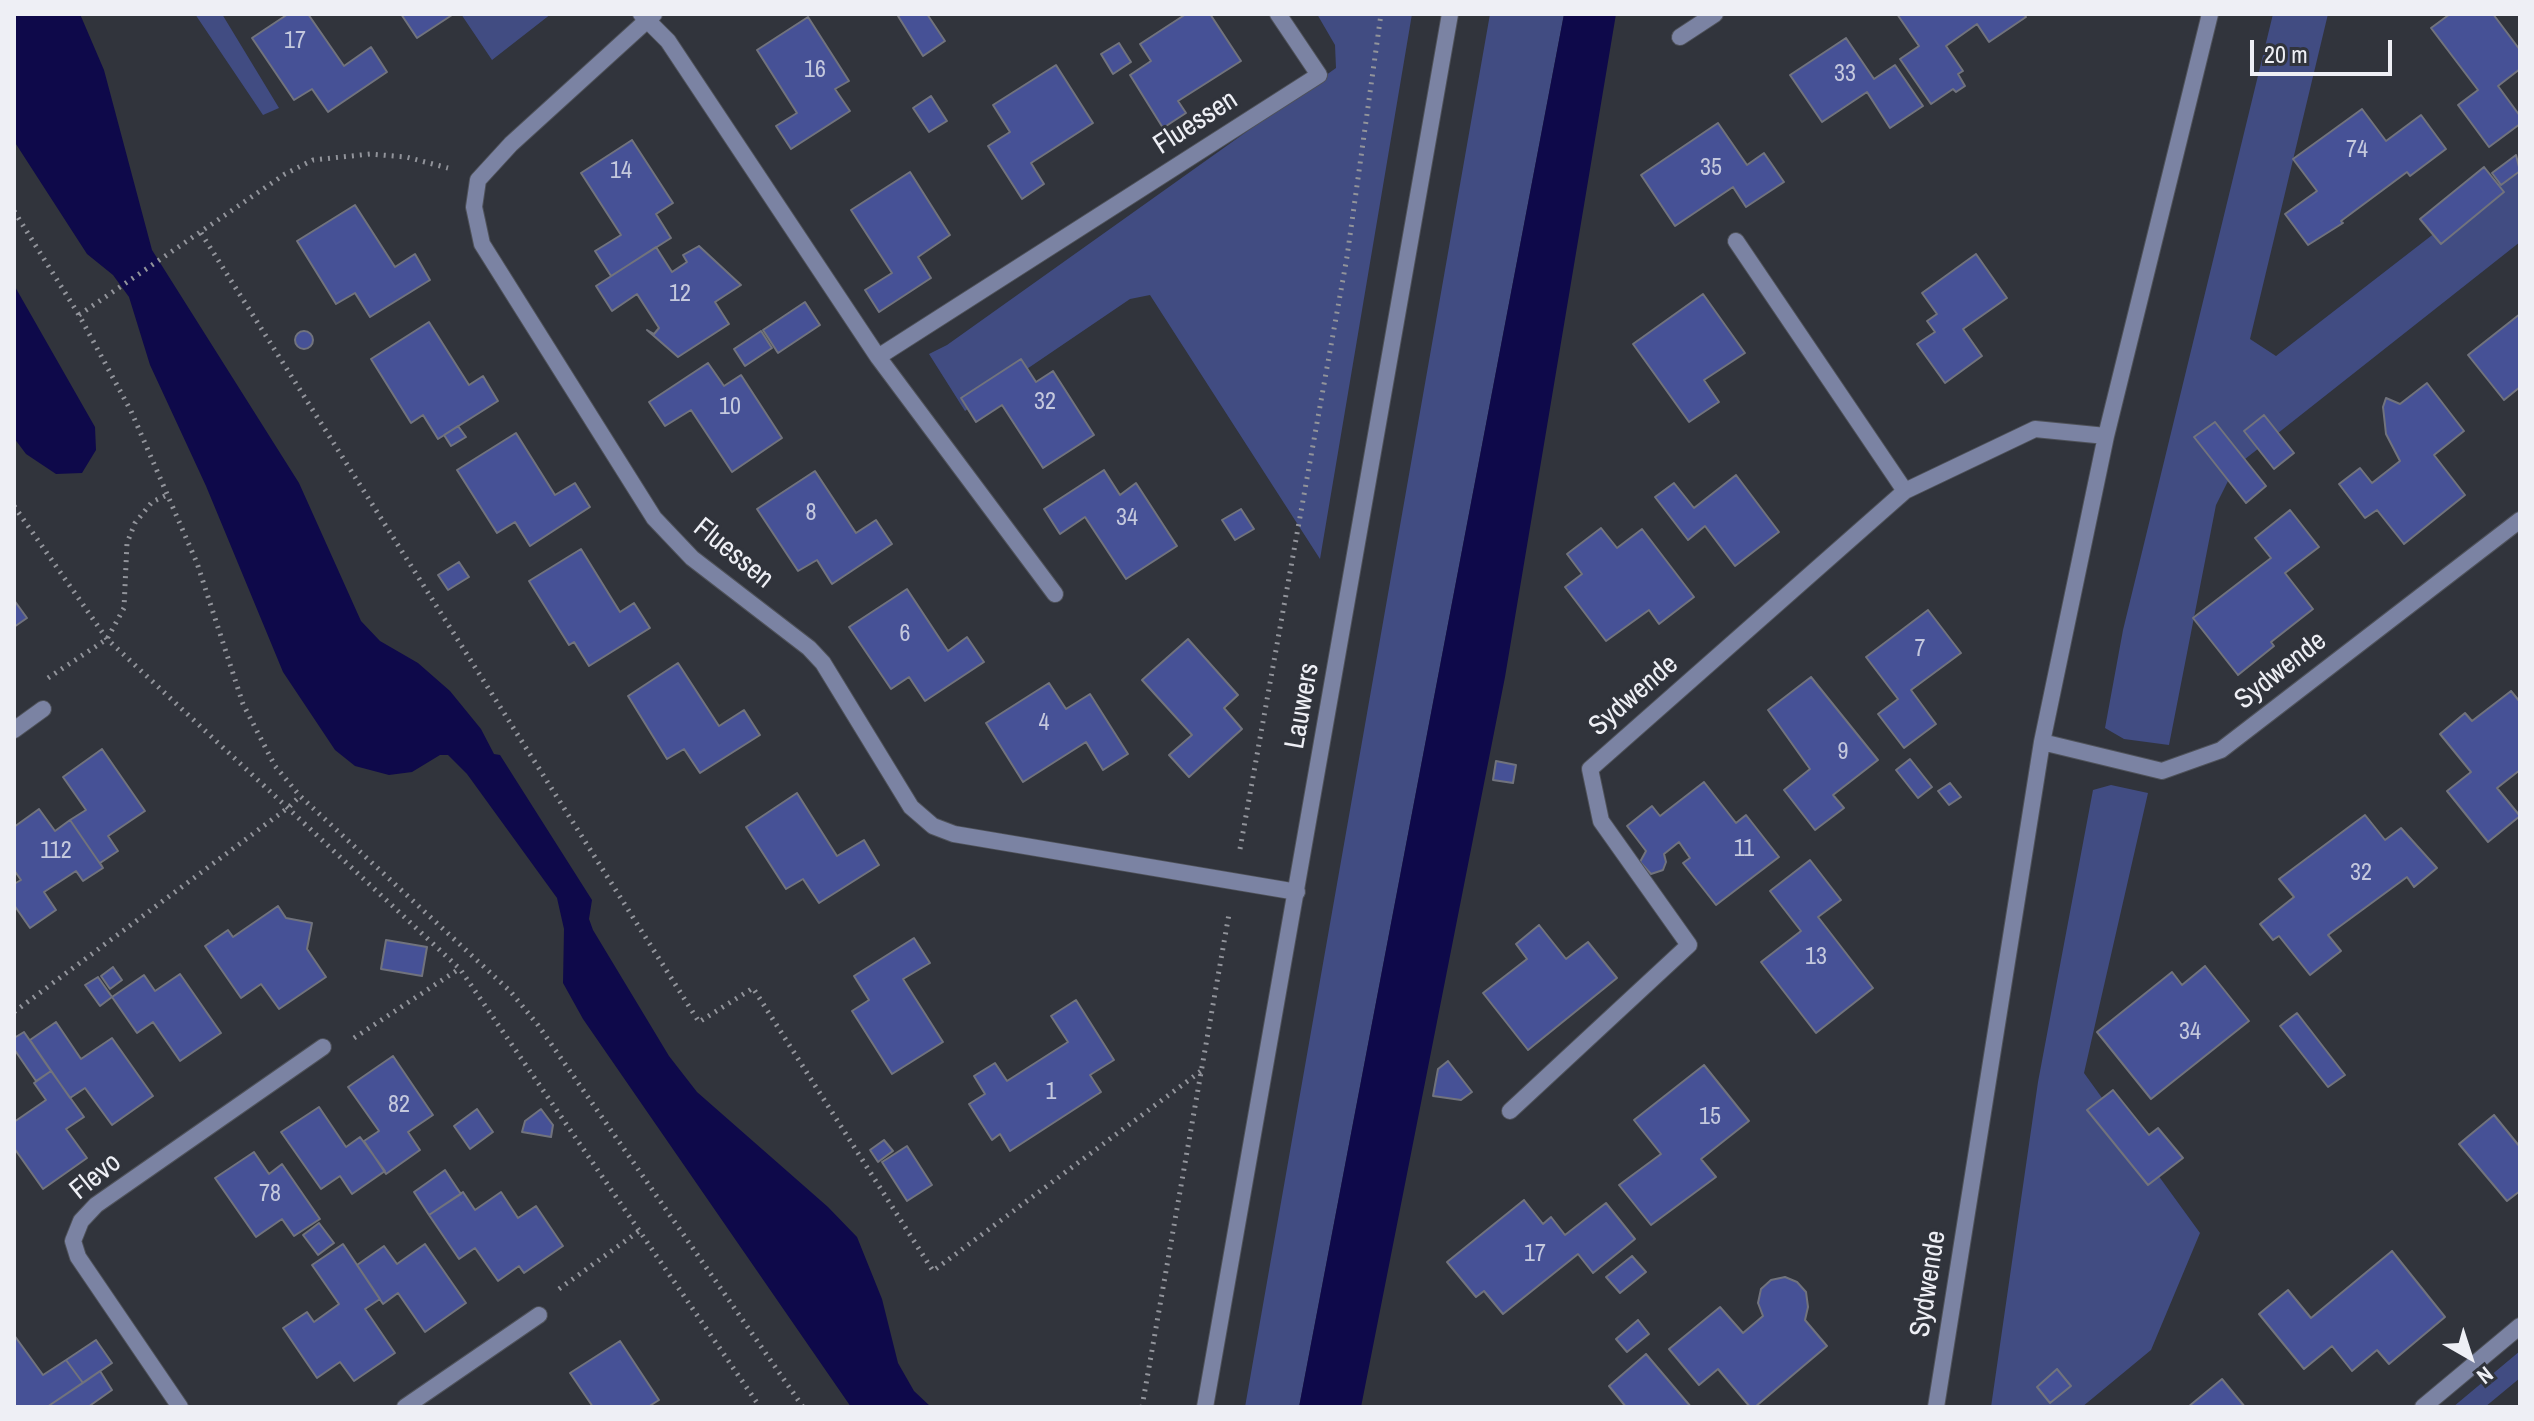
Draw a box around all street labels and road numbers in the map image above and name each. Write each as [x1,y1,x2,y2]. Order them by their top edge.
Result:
street label: Fluessen [1148,84,1244,162]
street label: Fluessen [686,512,780,596]
street label: Sydwende [2228,625,2334,717]
street label: Sydwende [1583,648,1685,744]
street label: Lauwers [1279,660,1327,752]
street label: Flevo [64,1146,128,1208]
street label: Sydwende [1904,1228,1954,1340]

